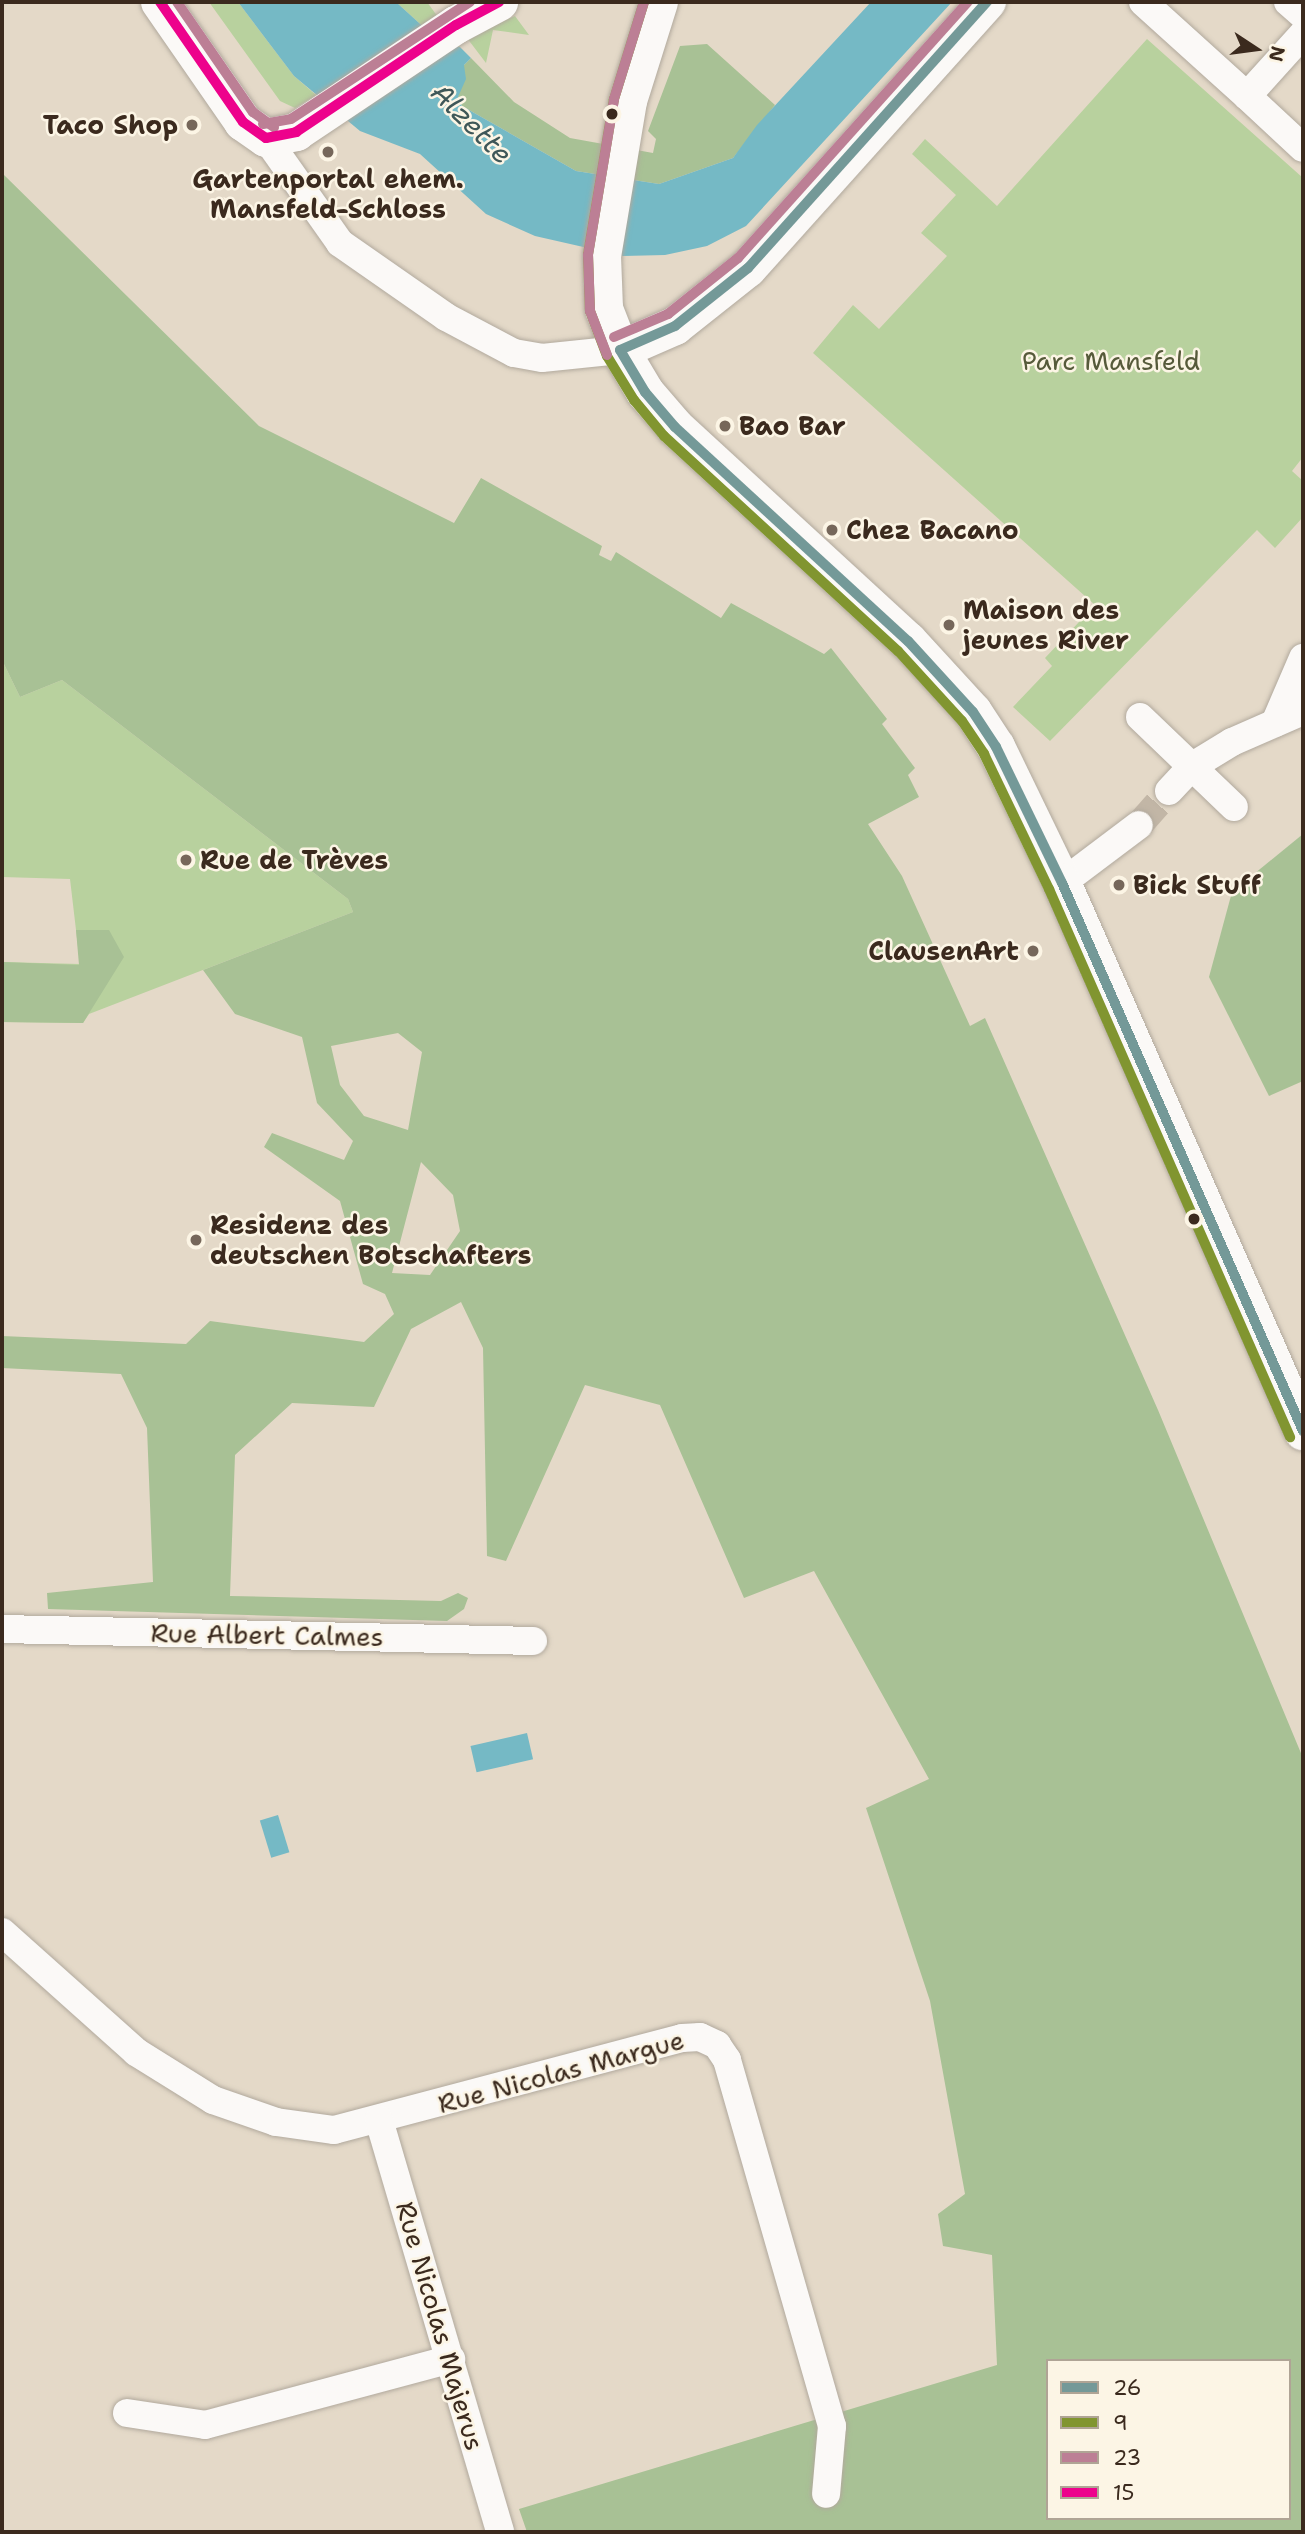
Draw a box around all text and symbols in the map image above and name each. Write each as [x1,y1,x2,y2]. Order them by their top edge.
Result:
north arrow [1221,14,1291,84]
text: N [1263,44,1291,64]
water label: Alzette [424,75,520,171]
unlabelled marker [605,107,619,121]
place label: Taco Shop [43,109,178,141]
marker: Taco Shop [184,117,200,133]
marker: Gartenportal ehem. Mansfeld-Schloss [320,144,336,160]
place label: Gartenportal ehem. Mansfeld-Schloss [192,163,464,224]
park label: Parc Mansfeld [1022,345,1200,377]
place label: Bao Bar [739,410,846,442]
marker: Bao Bar [717,418,733,434]
place label: Chez Bacano [846,514,1019,546]
marker: Chez Bacano [824,522,840,538]
place label: Maison des jeunes River [963,594,1129,656]
marker: Maison des jeunes River [941,617,957,633]
place label: Rue de Trèves [200,844,388,876]
marker: Rue de Trèves [178,852,194,868]
place label: Bick Stuff [1133,869,1261,901]
marker: Bick Stuff [1111,877,1127,893]
place label: ClausenArt [868,935,1019,967]
marker: ClausenArt [1025,943,1041,959]
place label: Residenz des deutschen Botschafters [210,1209,531,1270]
unlabelled marker [1187,1212,1201,1226]
marker: Residenz des deutschen Botschafters [188,1232,204,1248]
street label: Rue Albert Calmes [150,1617,384,1653]
street label: Rue Nicolas Margue [435,2024,687,2120]
street label: Rue Nicolas Majerus [390,2198,490,2454]
legend [1046,2359,1291,2520]
text: 26 [1113,2374,1141,2402]
text: 9 [1113,2409,1128,2437]
text: 23 [1113,2444,1141,2472]
text: 15 [1113,2479,1134,2507]

